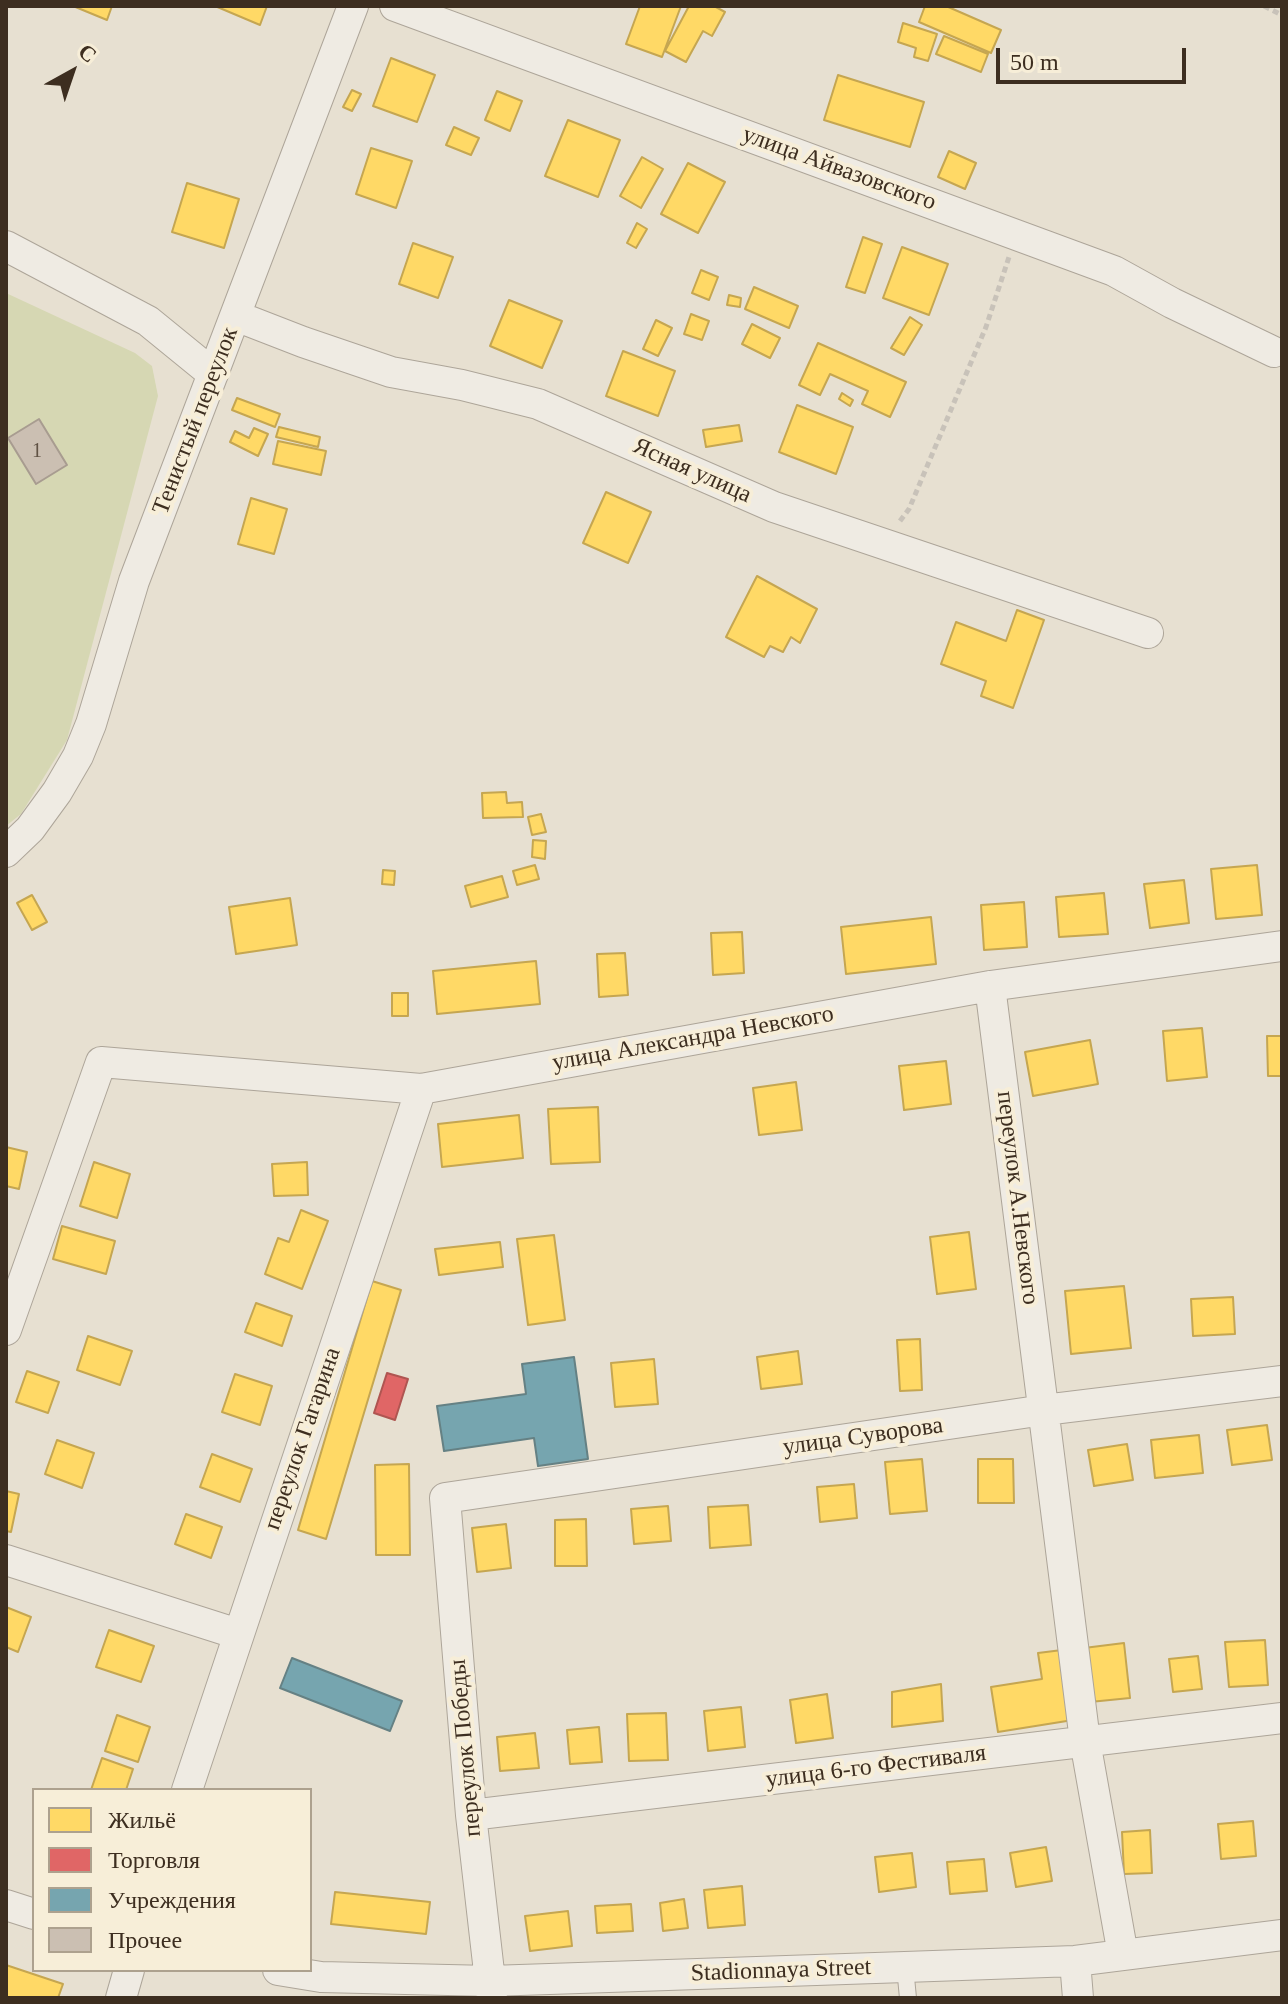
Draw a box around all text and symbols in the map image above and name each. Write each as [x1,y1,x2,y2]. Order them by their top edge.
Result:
north arrow [32,32,112,112]
scale bar [1000,32,1190,82]
text: С [74,39,102,68]
text: 50 m [1010,49,1059,75]
street label: улица Айвазовского [738,121,940,217]
street label: Тенистый переулок [147,323,245,519]
street label: Ясная улица [628,432,756,510]
house number: 1 [32,440,42,464]
street label: улица Александра Невского [550,1000,836,1078]
street label: переулок А.Невского [990,1090,1044,1306]
street label: переулок Гагарина [258,1344,348,1534]
street label: улица Суворова [781,1412,945,1462]
street label: переулок Победы [444,1658,488,1838]
street label: улица 6-го Фестиваля [764,1739,988,1795]
legend [32,1788,312,1972]
text: Жильё [108,1807,176,1833]
text: Торговля [108,1847,200,1873]
text: Учреждения [108,1887,236,1913]
text: Прочее [108,1927,182,1953]
street label: Stadionnaya Street [690,1953,872,1989]

